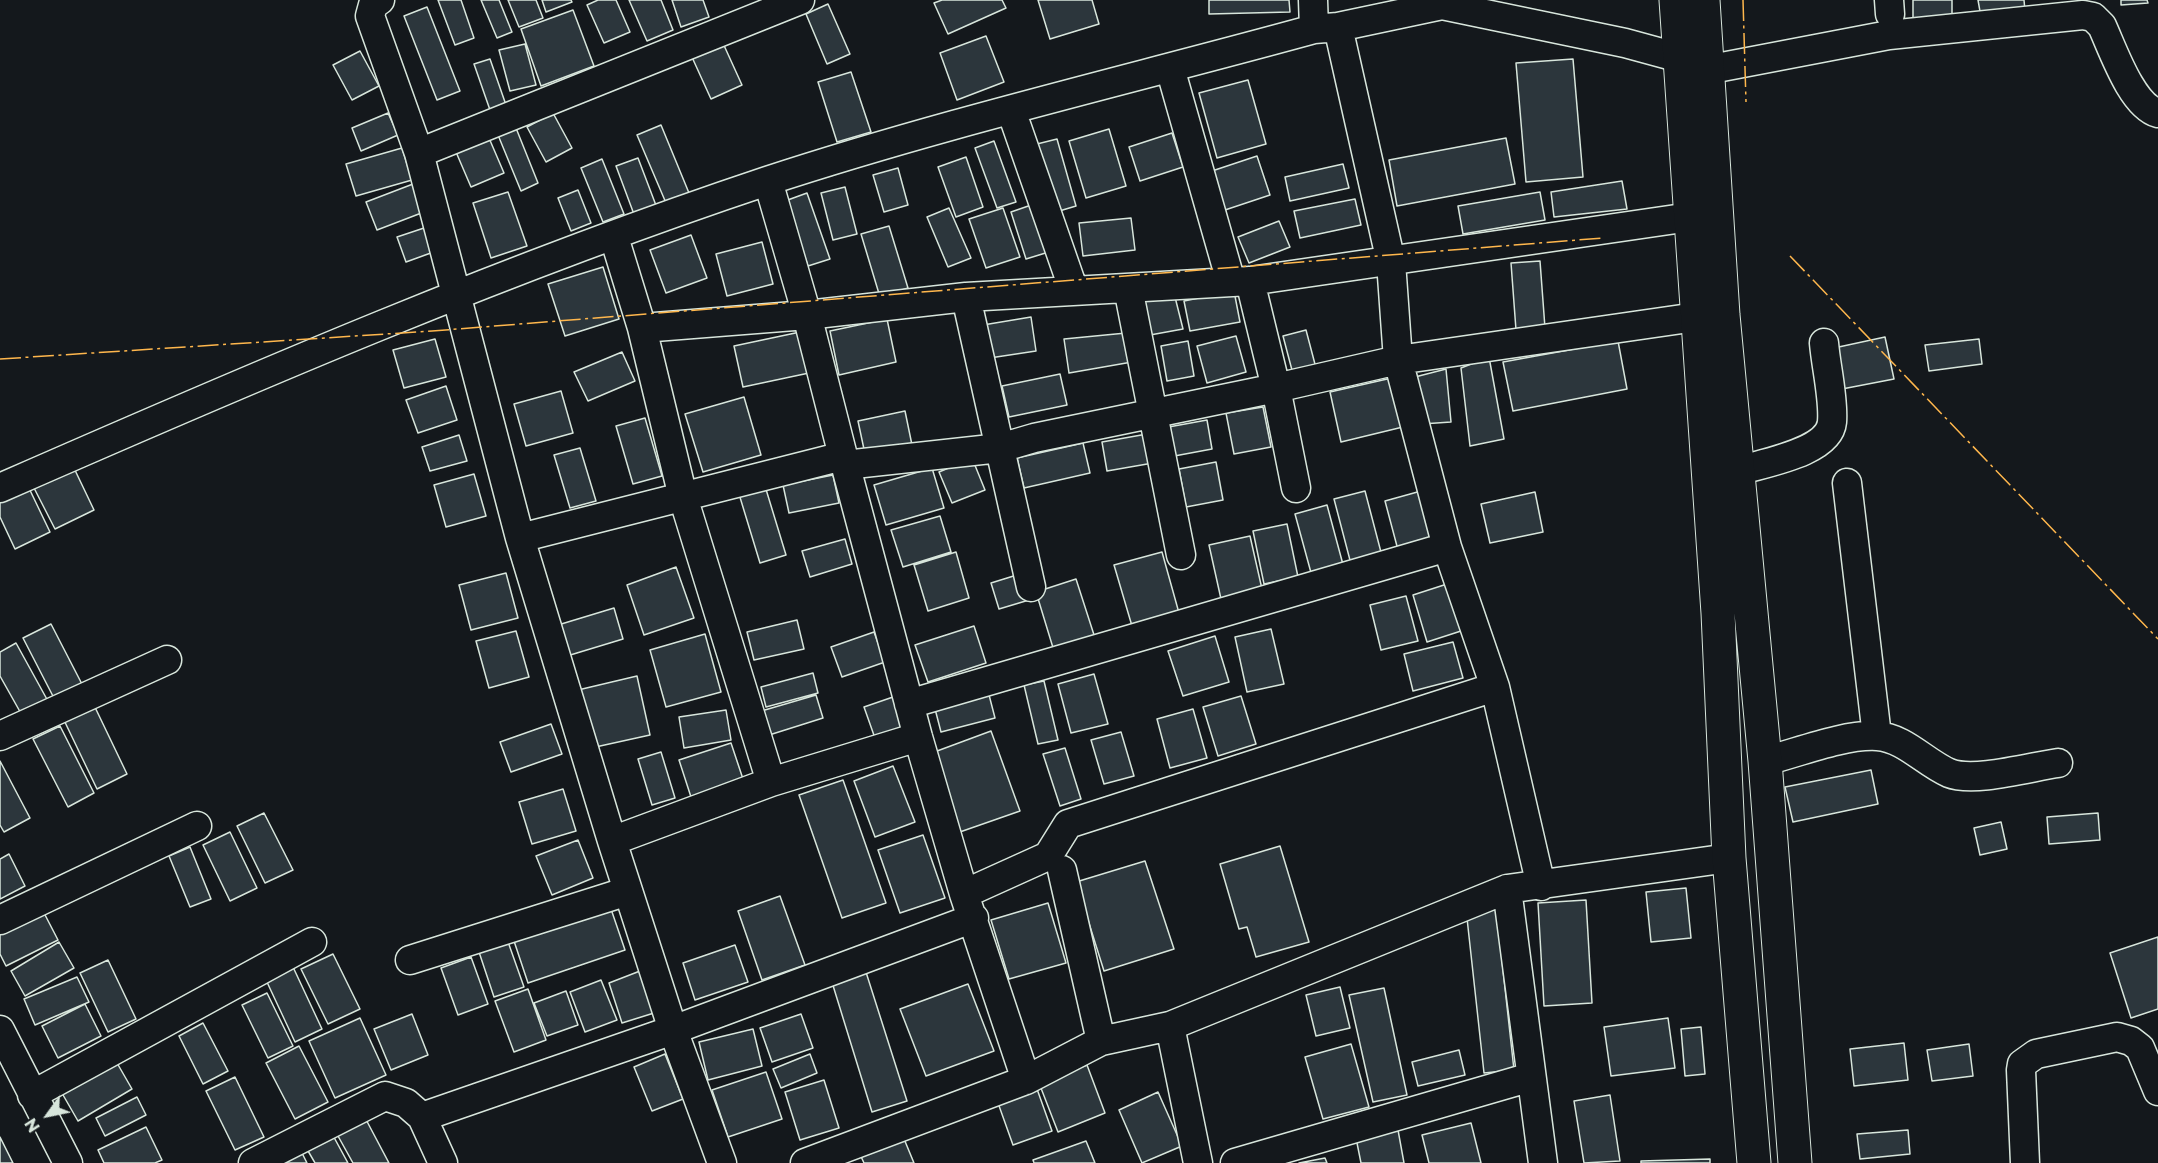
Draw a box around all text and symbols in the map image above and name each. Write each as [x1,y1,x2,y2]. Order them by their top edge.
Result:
north arrow [18,1085,78,1145]
text: N [21,1114,44,1136]

